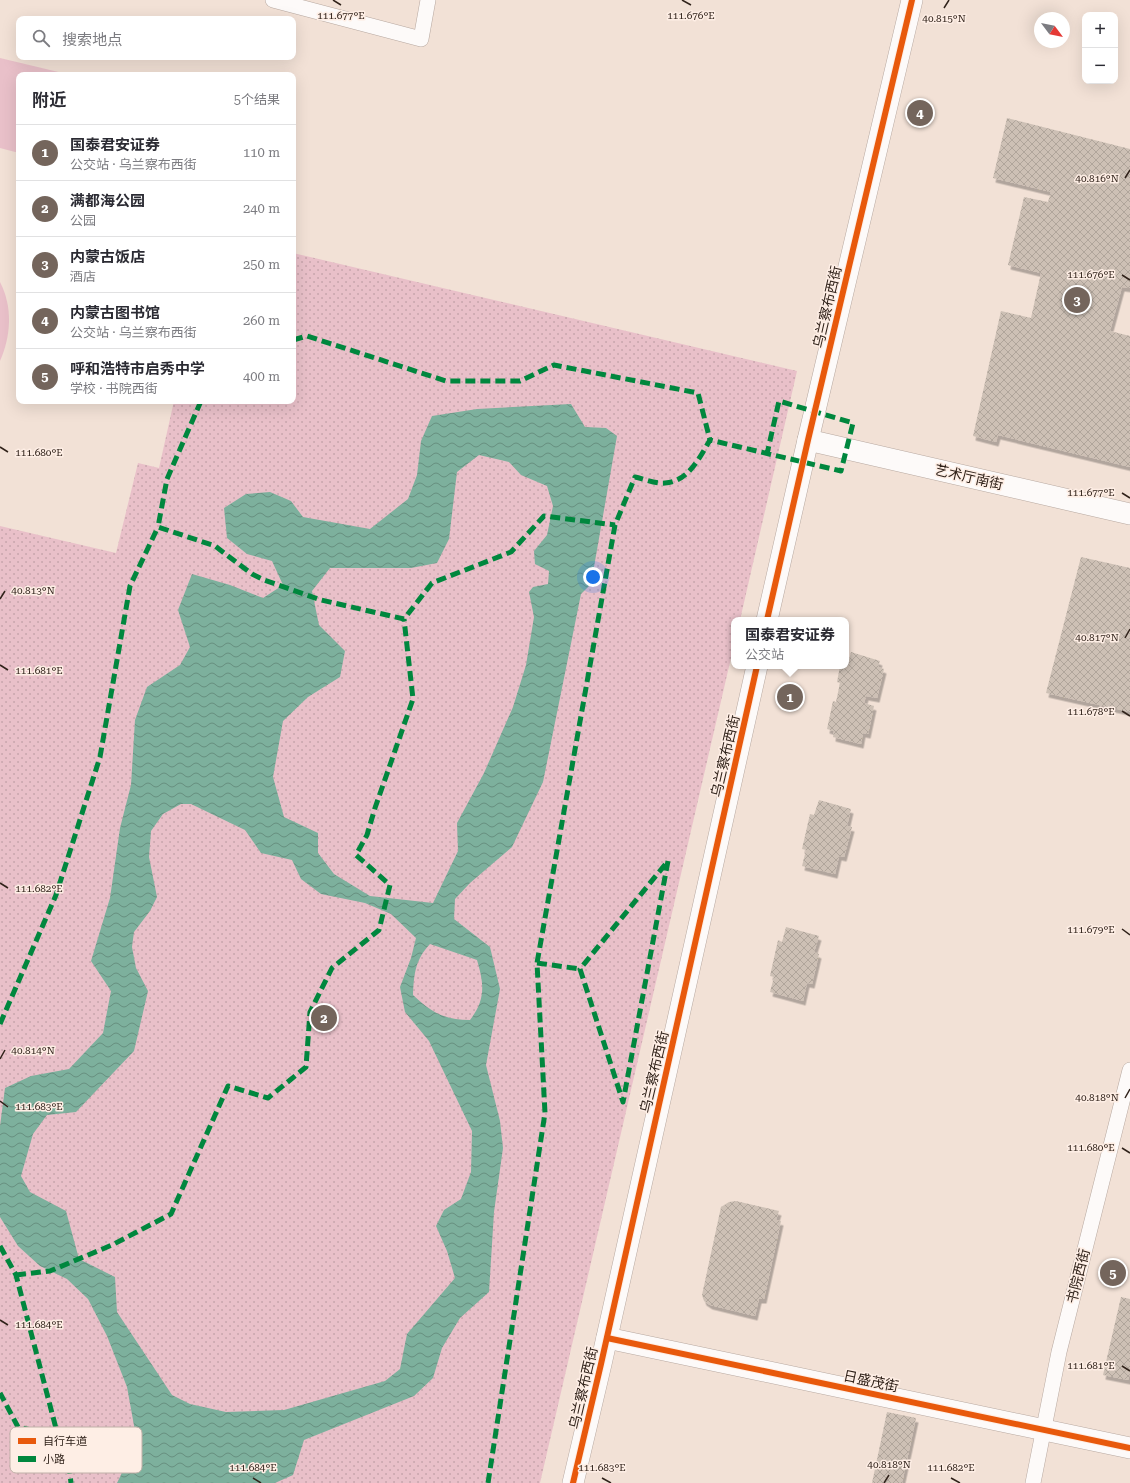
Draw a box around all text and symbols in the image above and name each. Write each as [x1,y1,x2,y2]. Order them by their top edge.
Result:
text: 111.677°E [317,10,365,21]
text: 111.676°E [667,10,715,21]
north arrow [1034,12,1070,48]
map controls [1082,12,1118,84]
button: + [1082,12,1118,48]
text: 40.815°N [922,13,966,24]
search box [16,16,296,60]
icon: search [30,27,52,49]
text: 搜索地点 [62,31,122,49]
button: − [1082,48,1118,84]
text: 附近 [32,90,66,110]
text: 5个结果 [234,92,280,107]
pin: 4 [907,98,933,128]
text: 国泰君安证券 [70,136,160,154]
text: 1 [41,145,49,160]
text: 110 m [243,145,280,160]
text: 公交站 · 乌兰察布西街 [70,157,197,172]
text: 40.816°N [1075,173,1119,184]
text: 满都海公园 [70,192,145,210]
text: 2 [41,201,49,216]
text: 240 m [243,201,280,216]
text: 公园 [70,213,96,228]
text: 内蒙古饭店 [70,248,145,266]
text: 3 [41,257,49,272]
text: 250 m [243,257,280,272]
street label: 乌兰察布西街 [810,264,844,350]
text: 酒店 [70,269,96,284]
text: 111.676°E [1067,269,1115,280]
pin: 3 [1064,285,1090,315]
text: 内蒙古图书馆 [70,304,160,322]
text: 4 [41,313,49,328]
text: 260 m [243,313,280,328]
text: 公交站 · 乌兰察布西街 [70,325,197,340]
text: 呼和浩特市启秀中学 [70,360,205,378]
text: 5 [41,369,49,384]
text: 400 m [243,369,280,384]
text: 学校 · 书院西街 [70,381,158,396]
text: 111.680°E [15,447,63,458]
street label: 艺术厅南街 [933,461,1005,493]
text: 111.677°E [1067,487,1115,498]
your location [583,567,603,587]
text: 40.813°N [11,585,55,596]
popup [731,617,849,669]
text: 国泰君安证券 [745,626,835,644]
text: 40.817°N [1075,632,1119,643]
text: 公交站 [745,647,784,662]
text: 111.681°E [15,665,63,676]
pin: 1 [777,682,803,712]
text: 111.678°E [1067,706,1115,717]
street label: 乌兰察布西街 [708,713,742,799]
text: 111.682°E [15,883,63,894]
text: 111.679°E [1067,924,1115,935]
pin: 2 [311,1003,337,1033]
street label: 乌兰察布西街 [637,1029,671,1115]
text: 40.814°N [11,1045,55,1056]
text: 40.818°N [1075,1092,1119,1103]
text: 111.683°E [15,1101,63,1112]
text: 111.680°E [1067,1142,1115,1153]
street label: 书院西街 [1063,1247,1093,1305]
pin: 5 [1100,1258,1126,1288]
text: 111.684°E [15,1319,63,1330]
street label: 乌兰察布西街 [566,1345,600,1431]
text: 111.681°E [1067,1360,1115,1371]
street label: 日盛茂街 [842,1367,900,1395]
legend [10,1427,142,1473]
text: 自行车道 [43,1435,87,1448]
text: 小路 [43,1453,65,1466]
text: 40.818°N [867,1459,911,1470]
text: 111.684°E [229,1462,277,1473]
text: 111.683°E [578,1462,626,1473]
text: 111.682°E [927,1462,975,1473]

